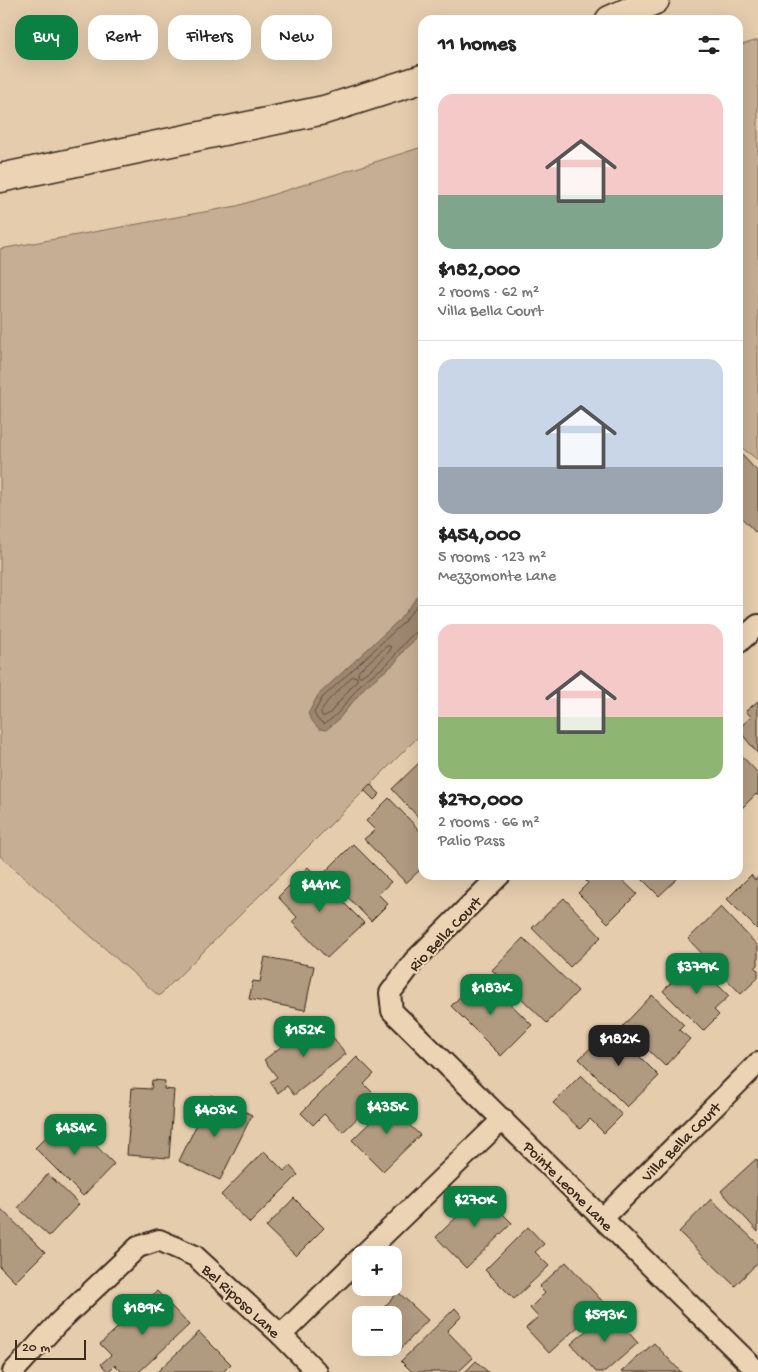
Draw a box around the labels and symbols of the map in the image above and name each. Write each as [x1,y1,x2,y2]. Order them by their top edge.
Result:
pin: $441K [285,870,355,913]
street label: Rio Bella Court [406,893,488,977]
pin: $379K [662,952,732,995]
pin: $183K [456,974,526,1016]
pin: $152K [269,1016,339,1058]
pin: $182K [584,1024,654,1067]
pin: $435K [352,1092,422,1135]
pin: $403K [180,1096,250,1138]
street label: Villa Bella Court [638,1099,727,1188]
pin: $454K [40,1114,110,1156]
street label: Pointe Leone Lane [517,1138,616,1237]
pin: $270K [440,1186,510,1228]
street label: Bel Riposo Lane [196,1261,283,1344]
pin: $189K [108,1294,178,1336]
pin: $593K [570,1300,640,1343]
scale bar [15,1337,86,1360]

